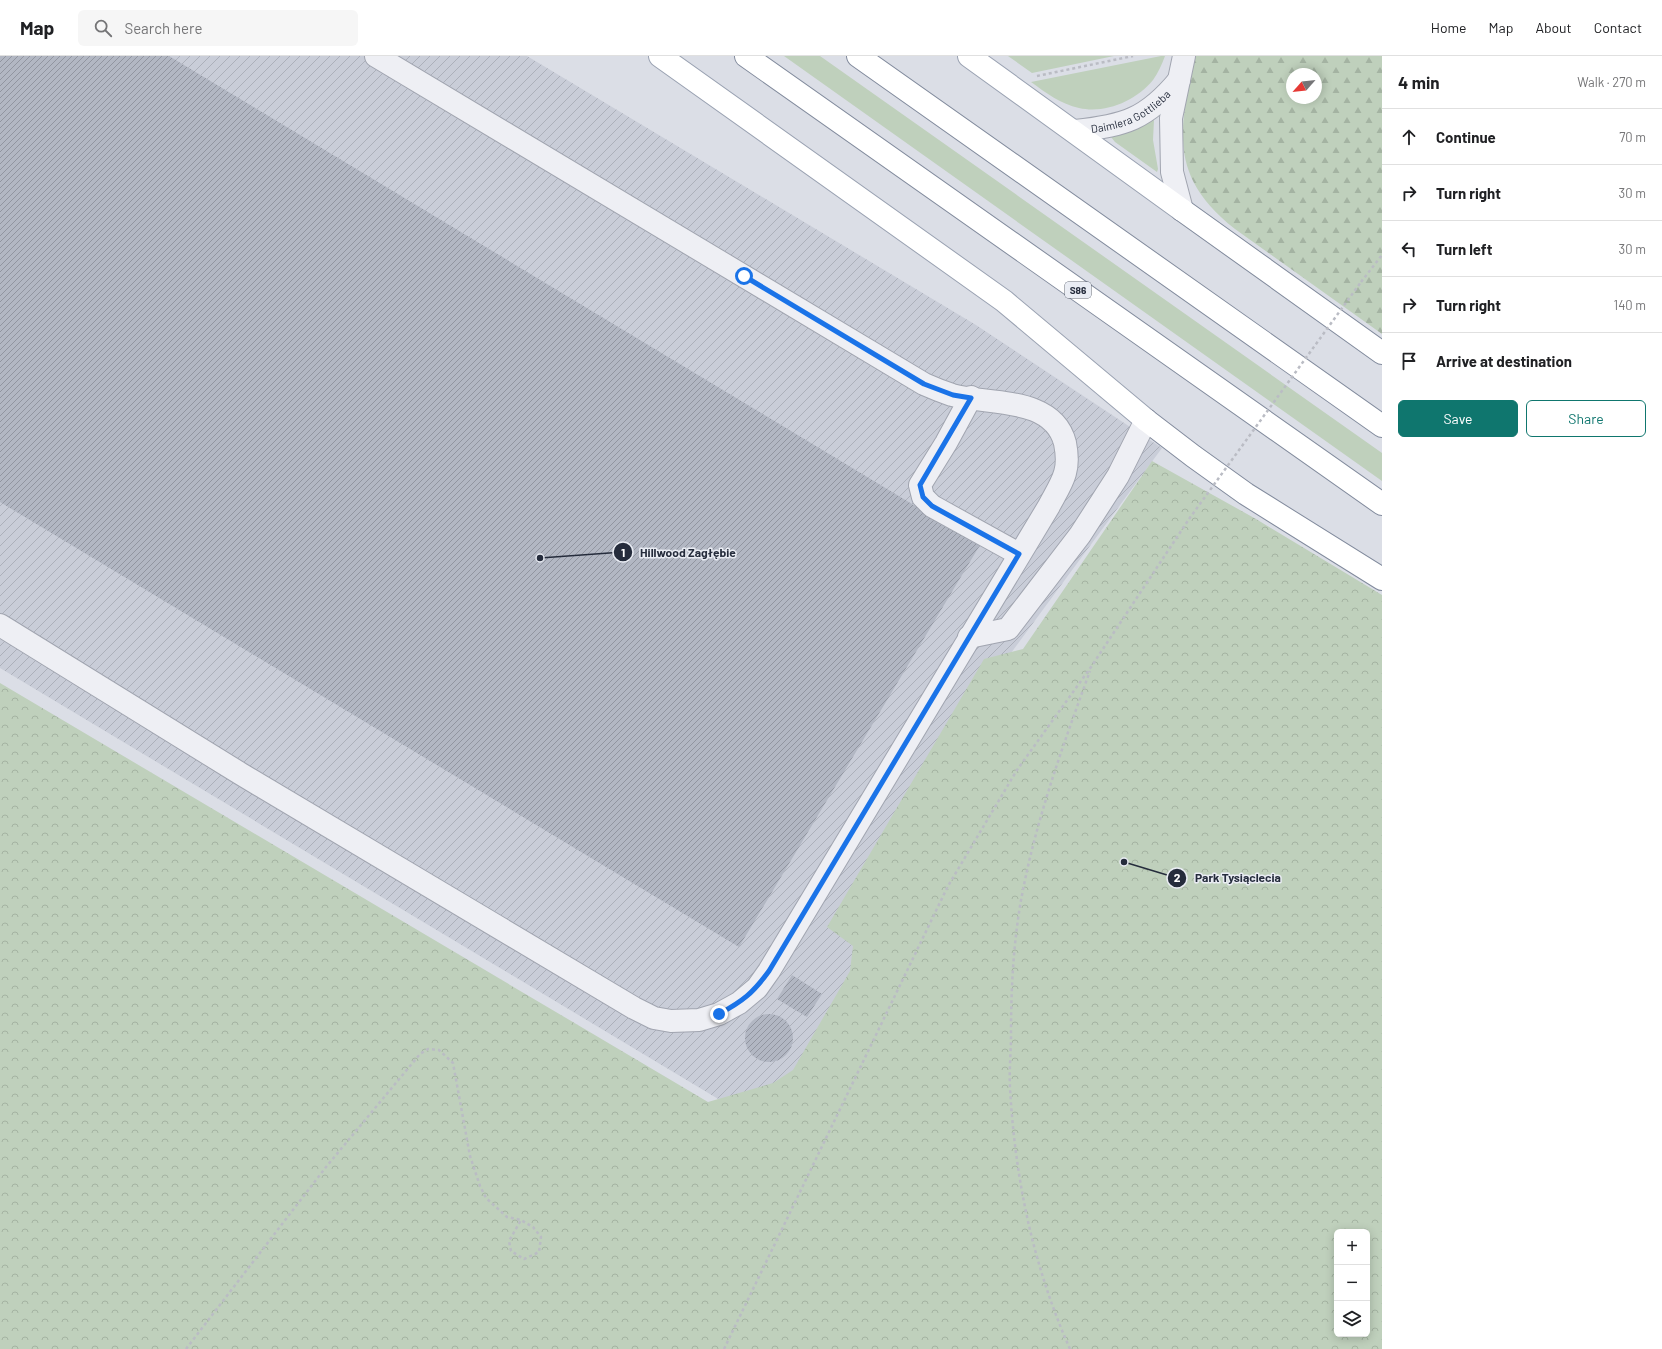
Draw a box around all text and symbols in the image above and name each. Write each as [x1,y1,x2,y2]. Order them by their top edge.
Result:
search box [78,10,358,46]
text: Map [20,16,54,39]
icon: search [92,17,114,39]
text: Search here [124,19,202,37]
text: Home [1431,19,1467,36]
text: Map [1489,19,1513,36]
text: About [1535,19,1572,36]
text: Contact [1594,19,1642,36]
north arrow [1286,68,1322,104]
text: 4 min [1398,72,1440,92]
text: Walk · 270 m [1577,74,1646,90]
street label: Daimlera Gottlieba [1090,87,1173,135]
icon: ahead [1398,126,1420,148]
text: Continue [1436,128,1496,146]
text: 70 m [1619,129,1646,145]
icon: right [1398,182,1420,204]
text: Turn right [1436,184,1501,202]
text: 30 m [1619,185,1646,201]
icon: left [1398,238,1420,260]
text: Turn left [1436,240,1492,258]
text: 30 m [1619,241,1646,257]
route start [735,267,753,285]
road number: S86 [1065,282,1091,298]
icon: right [1398,294,1420,316]
text: Turn right [1436,296,1501,314]
text: 140 m [1614,297,1646,313]
icon: arrive [1398,350,1420,372]
text: Arrive at destination [1436,352,1572,370]
button: Save [1398,400,1518,437]
button: Share [1526,400,1646,437]
callout: Hillwood Zagłębie [613,540,744,564]
text: 1 [621,545,625,559]
text: Hillwood Zagłębie [640,545,736,559]
callout: Park Tysiąclecia [1167,866,1289,890]
text: 2 [1174,870,1181,884]
text: Park Tysiąclecia [1195,870,1281,884]
route end [710,1005,728,1023]
map controls [1334,1229,1370,1337]
button: + [1334,1229,1370,1265]
button: − [1334,1265,1370,1301]
button: layers [1334,1301,1370,1337]

